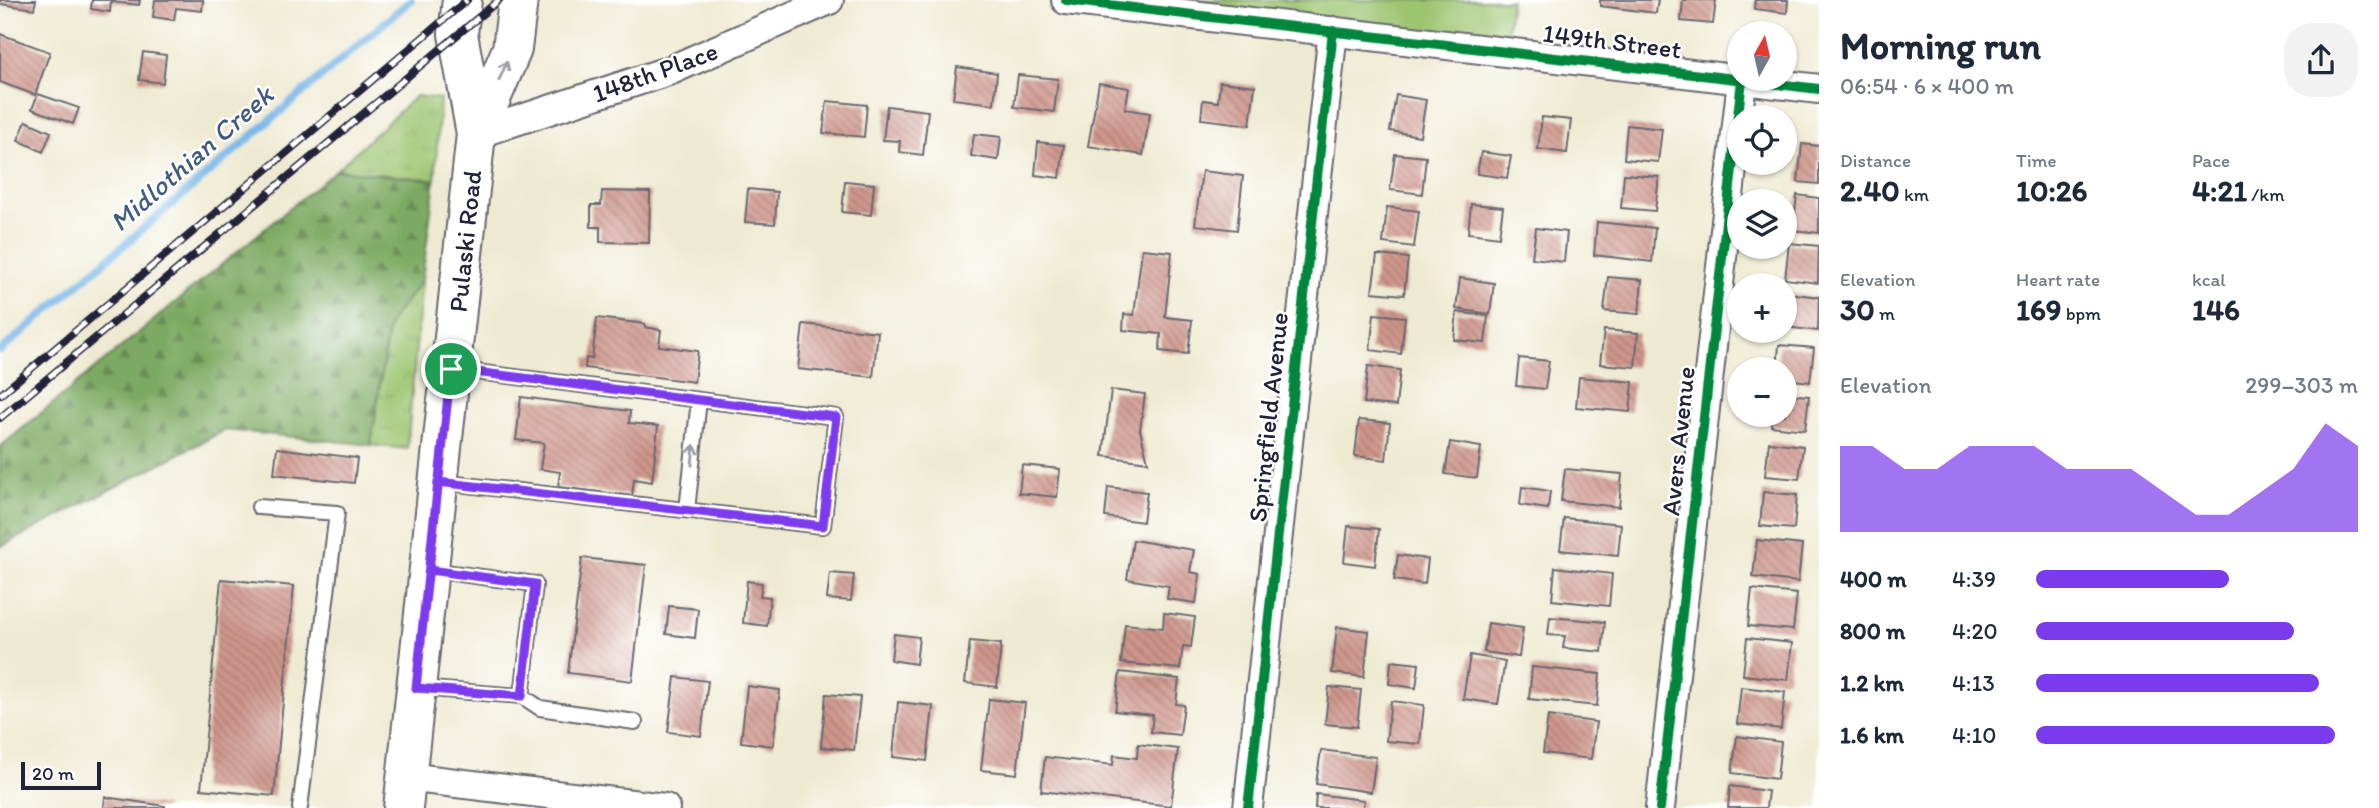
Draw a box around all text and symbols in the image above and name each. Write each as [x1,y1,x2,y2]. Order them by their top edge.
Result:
street label: 149th Street [1541,17,1683,65]
north arrow [1727,21,1797,91]
map controls [1727,21,1797,427]
text: Morning run [1840,23,2041,69]
button: share [2284,23,2358,97]
street label: 148th Place [588,35,722,109]
one-way arrow [497,61,510,82]
text: 06:54 · 6 × 400 m [1840,72,2014,100]
water label: Midlothian Creek [102,77,281,238]
button: locate [1727,105,1797,175]
text: Distance [1840,149,1911,172]
text: Time [2016,149,2057,172]
text: Pace [2192,149,2230,172]
street label: Pulaski Road [442,168,488,314]
text: 2.40 [1840,172,1900,209]
text: 10:26 [2016,172,2087,209]
text: 4:21 [2192,172,2247,209]
text: km [1900,183,1929,206]
text: /km [2247,183,2285,206]
button: layers [1727,189,1797,259]
text: Elevation [1840,268,1916,291]
text: Heart rate [2016,268,2100,291]
text: kcal [2192,268,2226,291]
button: + [1727,273,1797,343]
text: 30 [1840,291,1875,328]
text: 169 [2016,291,2061,328]
text: 146 [2192,291,2240,328]
text: m [1875,302,1895,325]
text: bpm [2061,302,2101,325]
street label: Springfield Avenue [1241,311,1295,523]
pin [421,339,481,399]
icon: arrive [432,350,470,388]
button: − [1727,357,1797,427]
street label: Avers Avenue [1654,365,1702,517]
text: Elevation [1840,371,1931,399]
text: 299–303 m [2245,371,2358,399]
one-way arrow [686,444,699,467]
text: 400 m [1840,565,1907,593]
text: 4:39 [1952,565,1996,593]
text: 800 m [1840,617,1905,645]
text: 4:20 [1952,617,1998,645]
text: 1.2 km [1840,669,1904,697]
text: 4:13 [1952,669,1995,697]
text: 1.6 km [1840,721,1904,749]
text: 4:10 [1952,721,1996,749]
scale bar [21,759,102,791]
text: 20 m [32,762,74,785]

